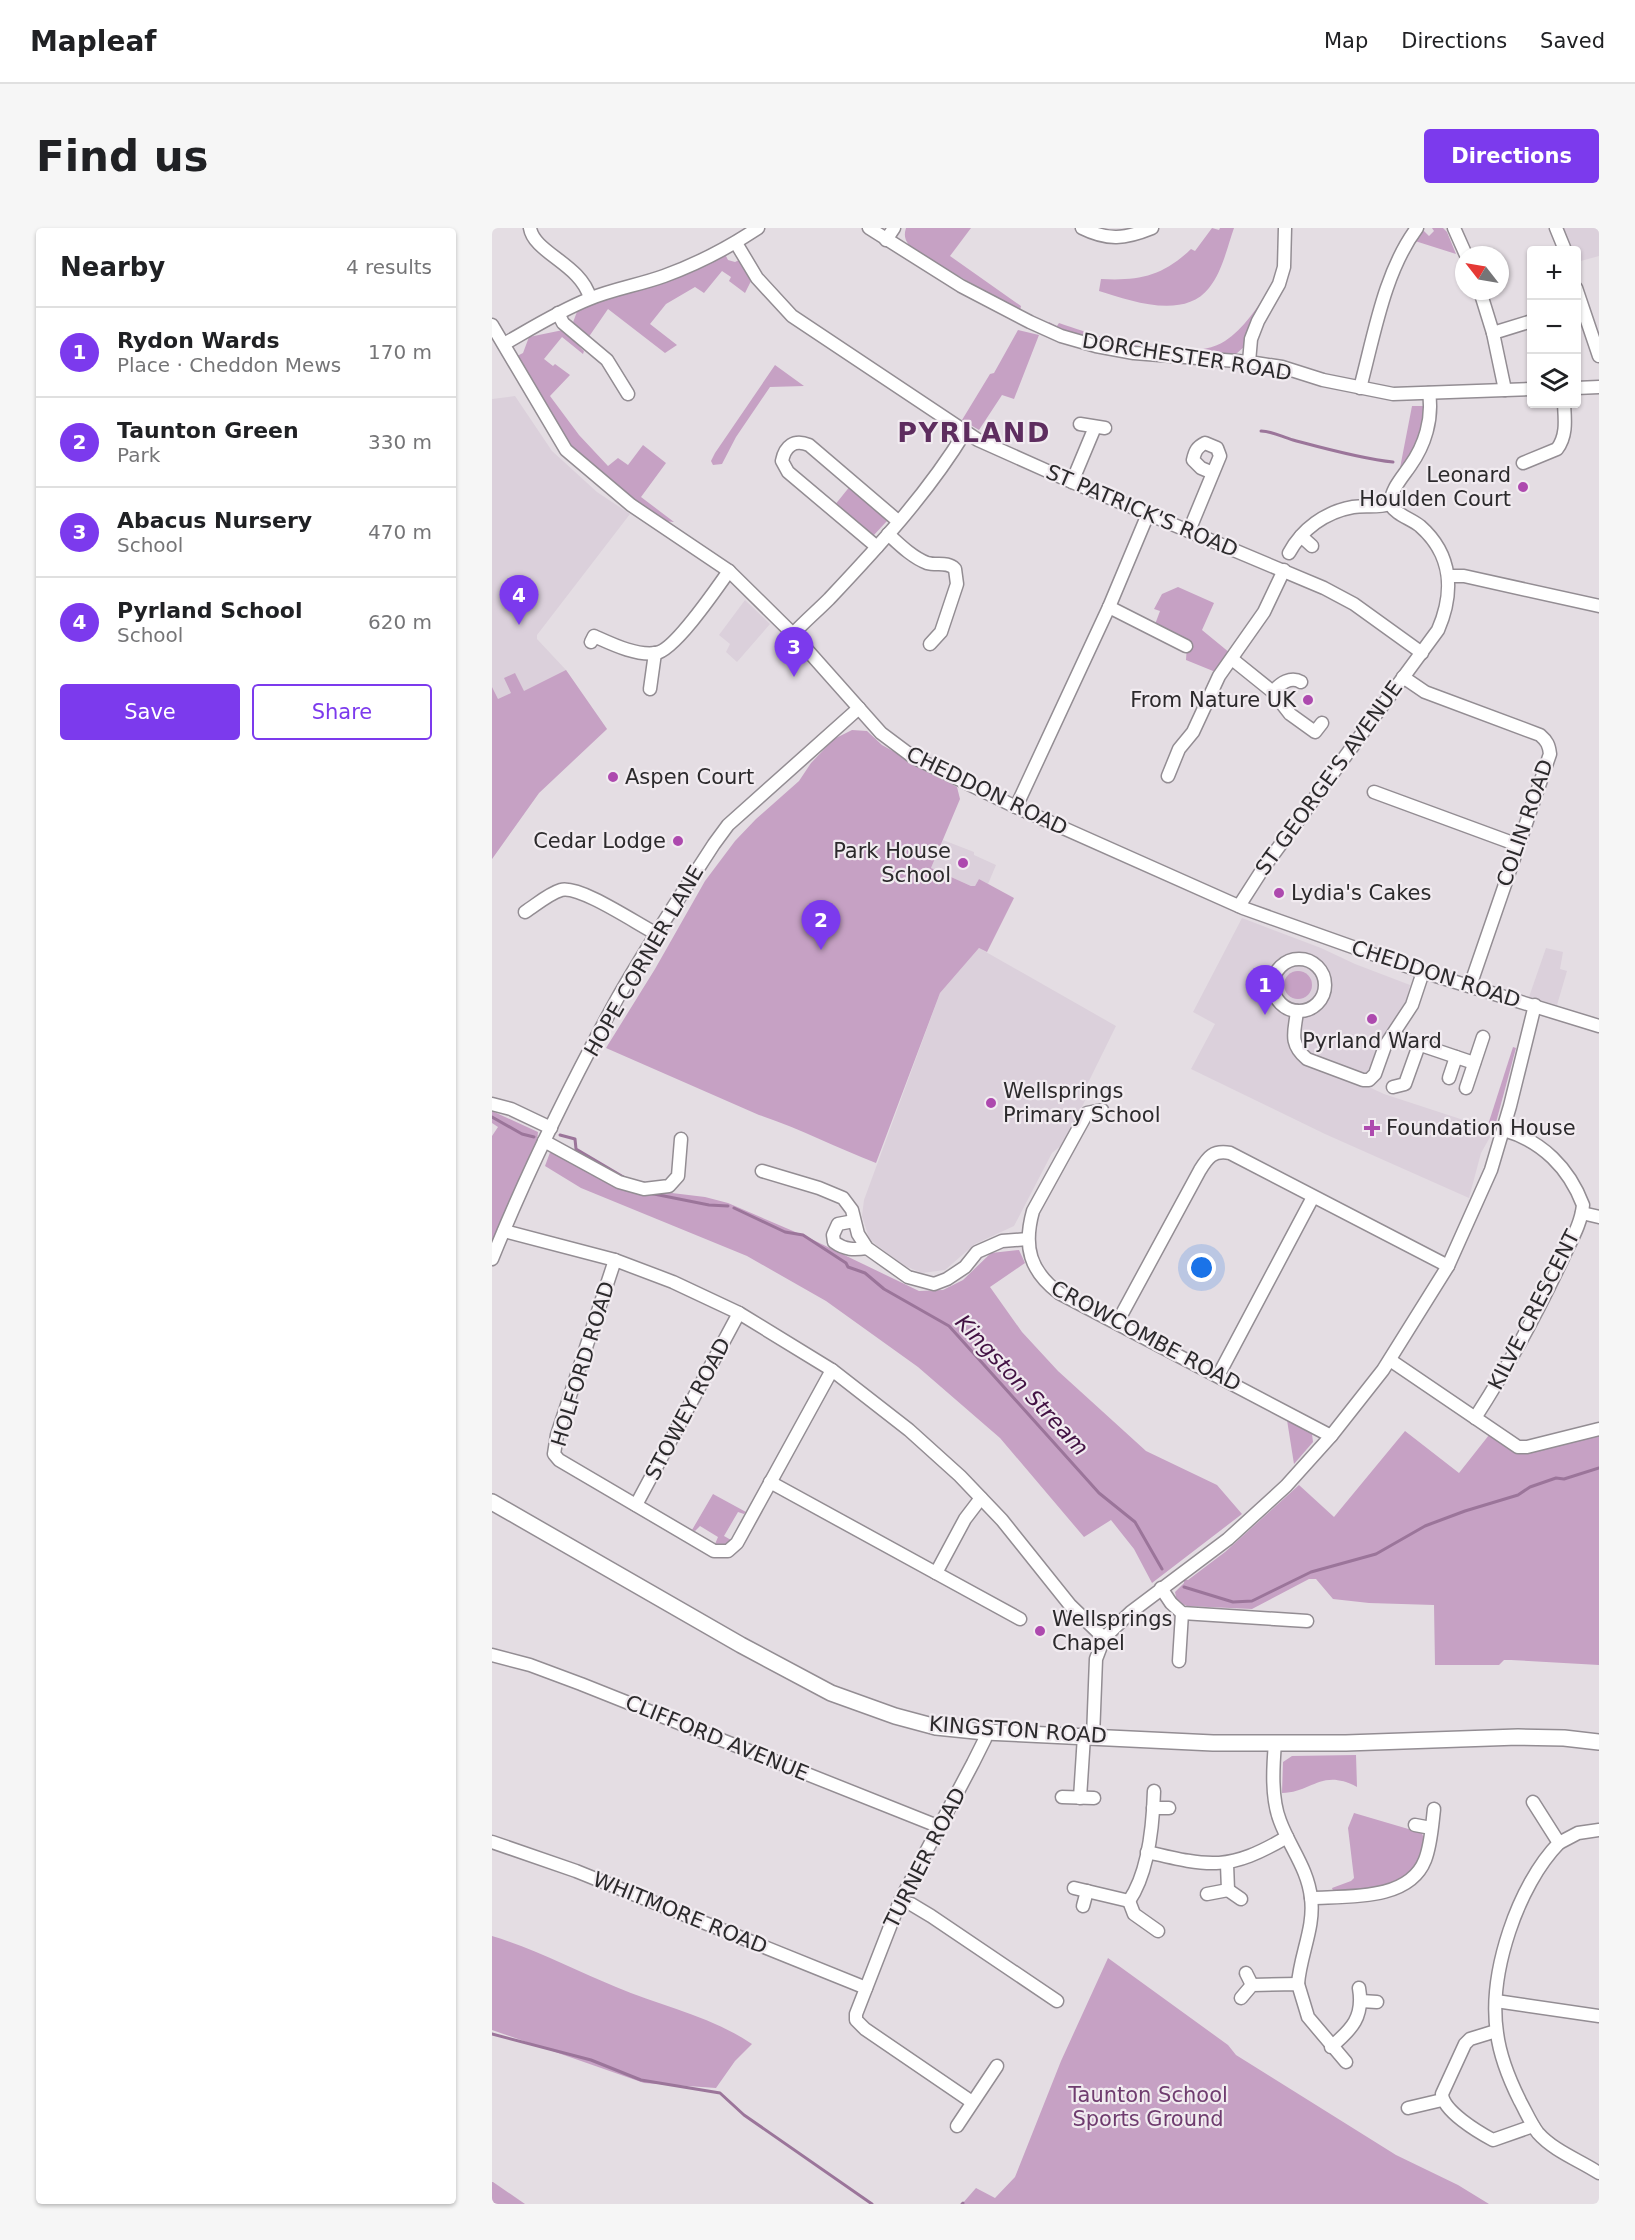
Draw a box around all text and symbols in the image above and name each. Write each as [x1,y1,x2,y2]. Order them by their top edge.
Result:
text: Mapleaf [30,25,156,58]
text: Map [1324,29,1368,53]
text: Directions [1401,29,1507,53]
text: Saved [1540,29,1605,53]
button: Directions [1424,129,1599,183]
text: Find us [36,132,209,181]
north arrow [1455,246,1509,300]
map controls [1527,246,1581,408]
button: + [1527,246,1581,300]
text: Nearby [60,252,165,282]
text: 4 results [346,255,432,279]
button: − [1527,300,1581,354]
text: Rydon Wards [117,328,280,353]
street label: DORCHESTER ROAD [1080,329,1294,385]
text: 1 [73,340,86,364]
text: 170 m [368,340,432,364]
text: Place · Cheddon Mews [117,353,341,377]
button: layers [1527,354,1581,408]
district label: PYRLAND [897,417,1051,448]
text: Taunton Green [117,418,299,443]
text: 2 [73,430,86,454]
text: 330 m [368,430,432,454]
text: Park [117,443,160,467]
street label: ST PATRICK'S ROAD [1042,460,1242,562]
place label: Leonard Houlden Court [1359,463,1511,511]
marker: Leonard Houlden Court [1516,480,1530,494]
text: Abacus Nursery [117,508,312,533]
text: 3 [73,520,86,544]
text: 470 m [368,520,432,544]
text: School [117,533,183,557]
pin: 4 [500,576,538,625]
text: Pyrland School [117,598,303,623]
text: 4 [73,610,86,634]
text: 620 m [368,610,432,634]
text: School [117,623,183,647]
pin: 3 [774,628,814,677]
street label: ST GEORGE'S AVENUE [1251,676,1407,880]
button: Save [60,684,240,740]
button: Share [252,684,432,740]
place label: From Nature UK [1130,688,1297,712]
marker: From Nature UK [1301,693,1315,707]
street label: CHEDDON ROAD [903,742,1071,840]
street label: COLIN ROAD [1492,756,1558,890]
place label: Aspen Court [625,765,754,789]
marker: Aspen Court [606,770,620,784]
place label: Cedar Lodge [533,829,666,853]
marker: Cedar Lodge [671,834,685,848]
place label: Park House School [833,839,951,887]
marker: Park House School [956,856,970,870]
street label: HOPE CORNER LANE [579,861,709,1061]
place label: Lydia's Cakes [1291,881,1431,905]
marker: Lydia's Cakes [1272,886,1286,900]
pin: 2 [802,900,840,950]
street label: CHEDDON ROAD [1348,935,1524,1013]
pin: 1 [1246,966,1284,1015]
marker: Pyrland Ward [1365,1012,1379,1026]
place label: Pyrland Ward [1302,1029,1442,1053]
place label: Wellsprings Primary School [1003,1079,1161,1127]
marker: Wellsprings Primary School [984,1096,998,1110]
place label: Foundation House [1386,1116,1576,1140]
marker: Foundation House [1363,1119,1381,1137]
street label: KILVE CRESCENT [1483,1226,1585,1394]
your location [1187,1253,1216,1282]
street label: CROWCOMBE ROAD [1047,1276,1245,1396]
street label: HOLFORD ROAD [546,1279,620,1449]
water label: Kingston Stream [950,1310,1094,1460]
street label: STOWEY ROAD [640,1334,736,1484]
place label: Wellsprings Chapel [1052,1607,1172,1655]
marker: Wellsprings Chapel [1033,1624,1047,1638]
street label: CLIFFORD AVENUE [622,1690,812,1786]
street label: KINGSTON ROAD [928,1712,1108,1748]
street label: TURNER ROAD [879,1784,971,1933]
street label: WHITMORE ROAD [589,1867,771,1959]
park label: Taunton School Sports Ground [1067,2083,1228,2131]

